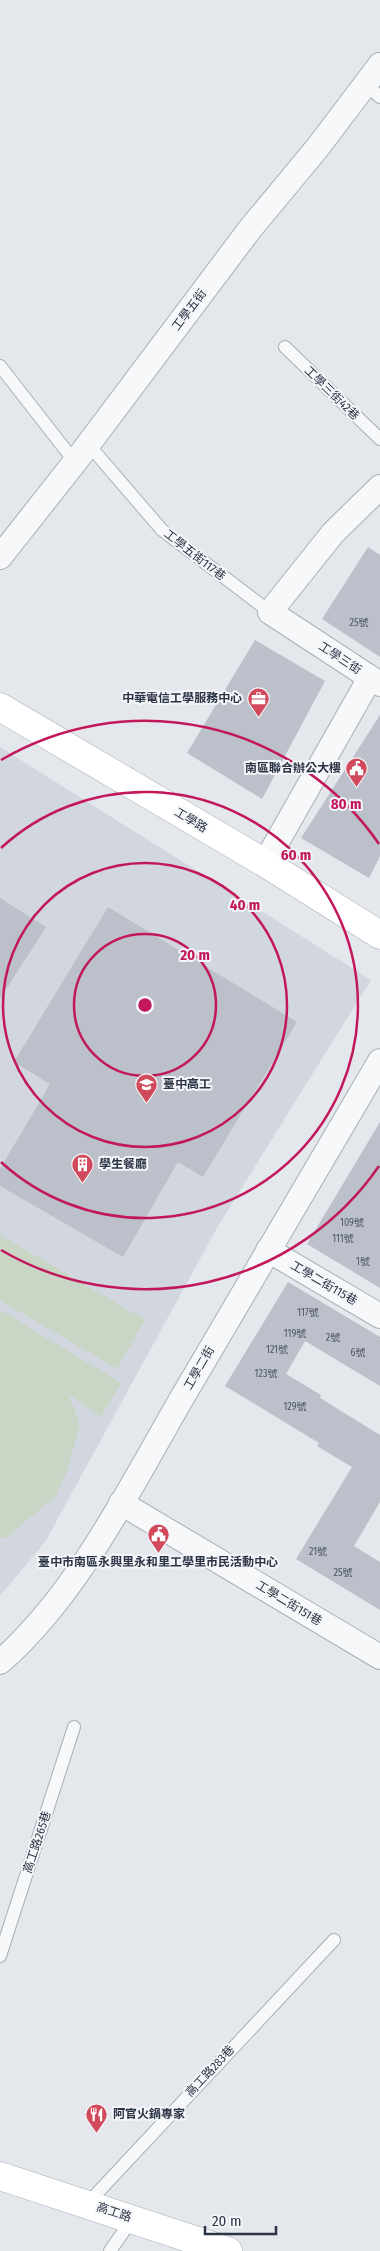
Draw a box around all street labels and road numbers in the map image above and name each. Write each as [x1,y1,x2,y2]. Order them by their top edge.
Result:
street label: 工學五街 [169,287,209,333]
street label: 工學三街42巷 [302,363,362,423]
street label: 工學五街117巷 [162,527,228,583]
street label: 工學三街 [316,639,364,677]
street label: 工學路 [172,805,210,835]
street label: 工學二街115巷 [288,1258,360,1308]
street label: 工學二街 [181,1344,217,1392]
street label: 工學二街151巷 [254,1578,324,1628]
street label: 高工路265巷 [20,1809,54,1875]
street label: 高工路283巷 [183,2043,237,2099]
street label: 高工路 [95,2200,133,2224]

